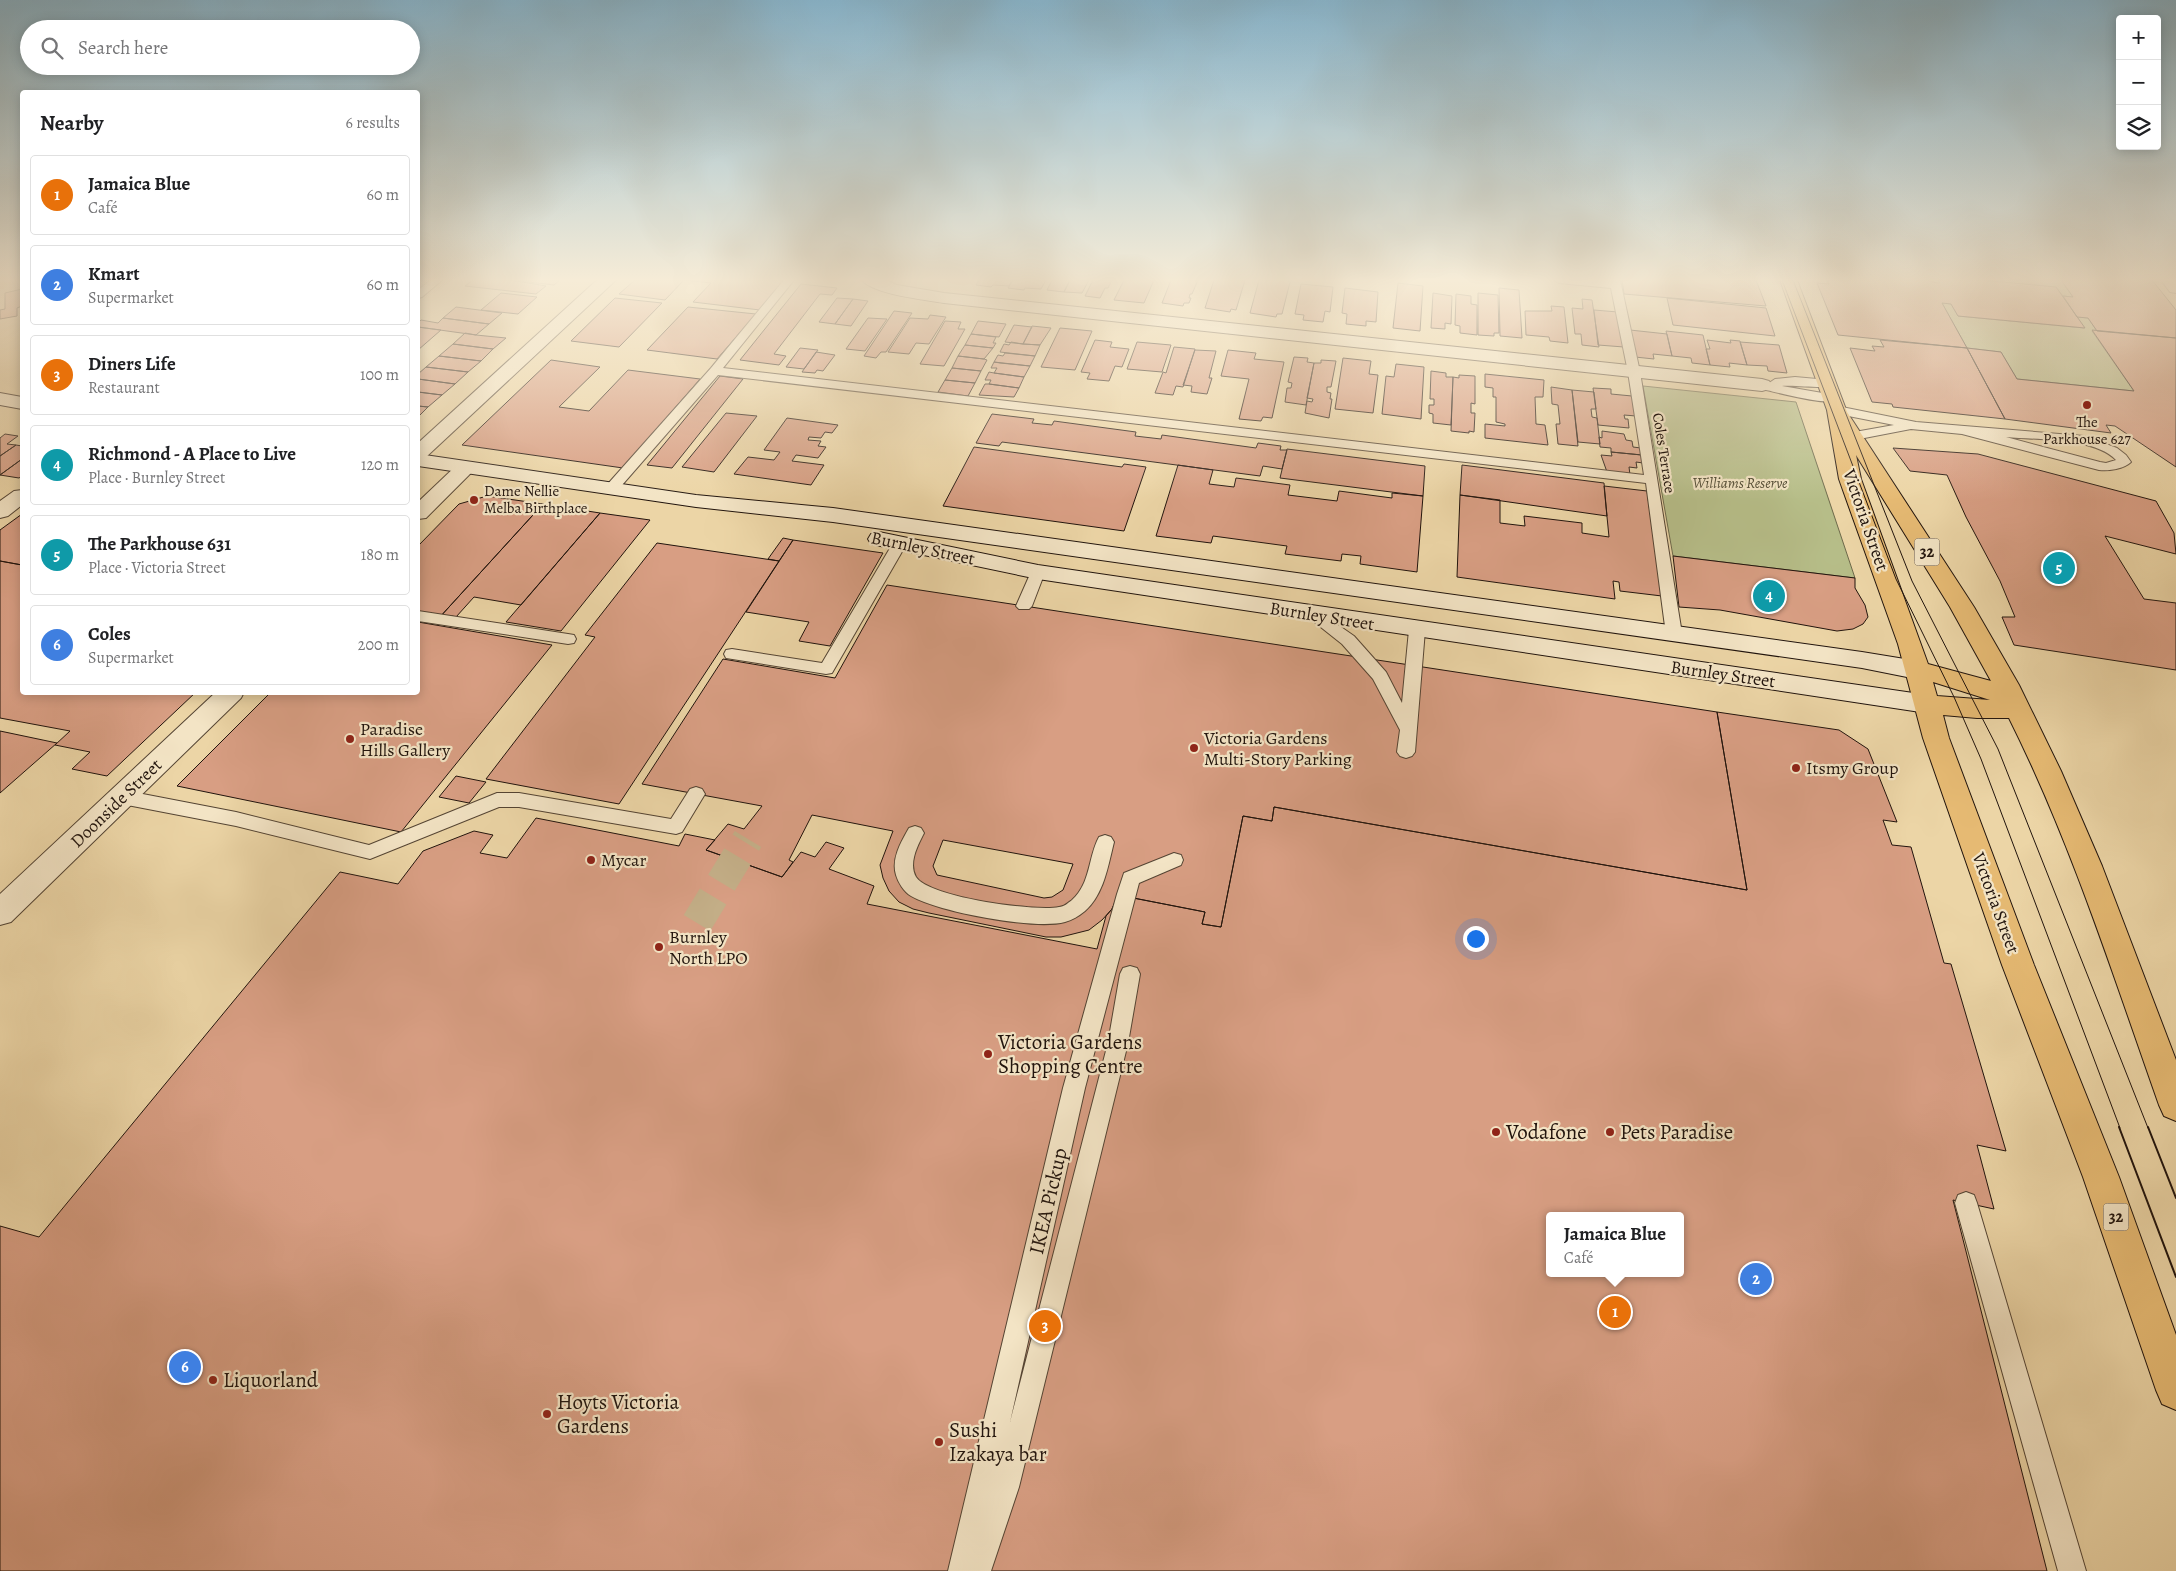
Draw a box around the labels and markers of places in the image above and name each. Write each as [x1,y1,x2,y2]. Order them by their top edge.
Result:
marker: The Parkhouse 627 [2081,399,2093,411]
place label: The Parkhouse 627 [2043,412,2132,449]
place label: Dame Nellie Melba Birthplace [484,481,588,518]
marker: Dame Nellie Melba Birthplace [468,494,480,506]
pin: 5 [2043,549,2075,587]
pin: 4 [1753,577,1785,615]
place label: Paradise Hills Gallery [360,717,451,762]
place label: Victoria Gardens Multi-Story Parking [1203,726,1352,771]
marker: Paradise Hills Gallery [344,733,356,745]
marker: Victoria Gardens Multi-Story Parking [1188,742,1200,754]
place label: Itsmy Group [1806,756,1898,780]
marker: Itsmy Group [1790,762,1802,774]
place label: Mycar [601,848,646,872]
marker: Mycar [585,854,597,866]
place label: Burnley North LPO [669,925,748,970]
marker: Burnley North LPO [653,941,665,953]
place label: Victoria Gardens Shopping Centre [997,1028,1143,1080]
marker: Victoria Gardens Shopping Centre [982,1048,994,1060]
place label: Vodafone [1505,1118,1587,1146]
place label: Pets Paradise [1620,1118,1733,1146]
marker: Vodafone [1490,1126,1502,1138]
marker: Pets Paradise [1604,1126,1616,1138]
pin: 2 [1740,1260,1772,1298]
pin: 1 [1599,1293,1631,1331]
pin: 3 [1029,1307,1061,1345]
pin: 6 [169,1348,201,1386]
place label: Liquorland [223,1366,319,1394]
marker: Liquorland [207,1374,219,1386]
place label: Hoyts Victoria Gardens [557,1388,680,1440]
marker: Hoyts Victoria Gardens [541,1408,553,1420]
place label: Sushi Izakaya bar [949,1416,1047,1468]
marker: Sushi Izakaya bar [933,1436,945,1448]

